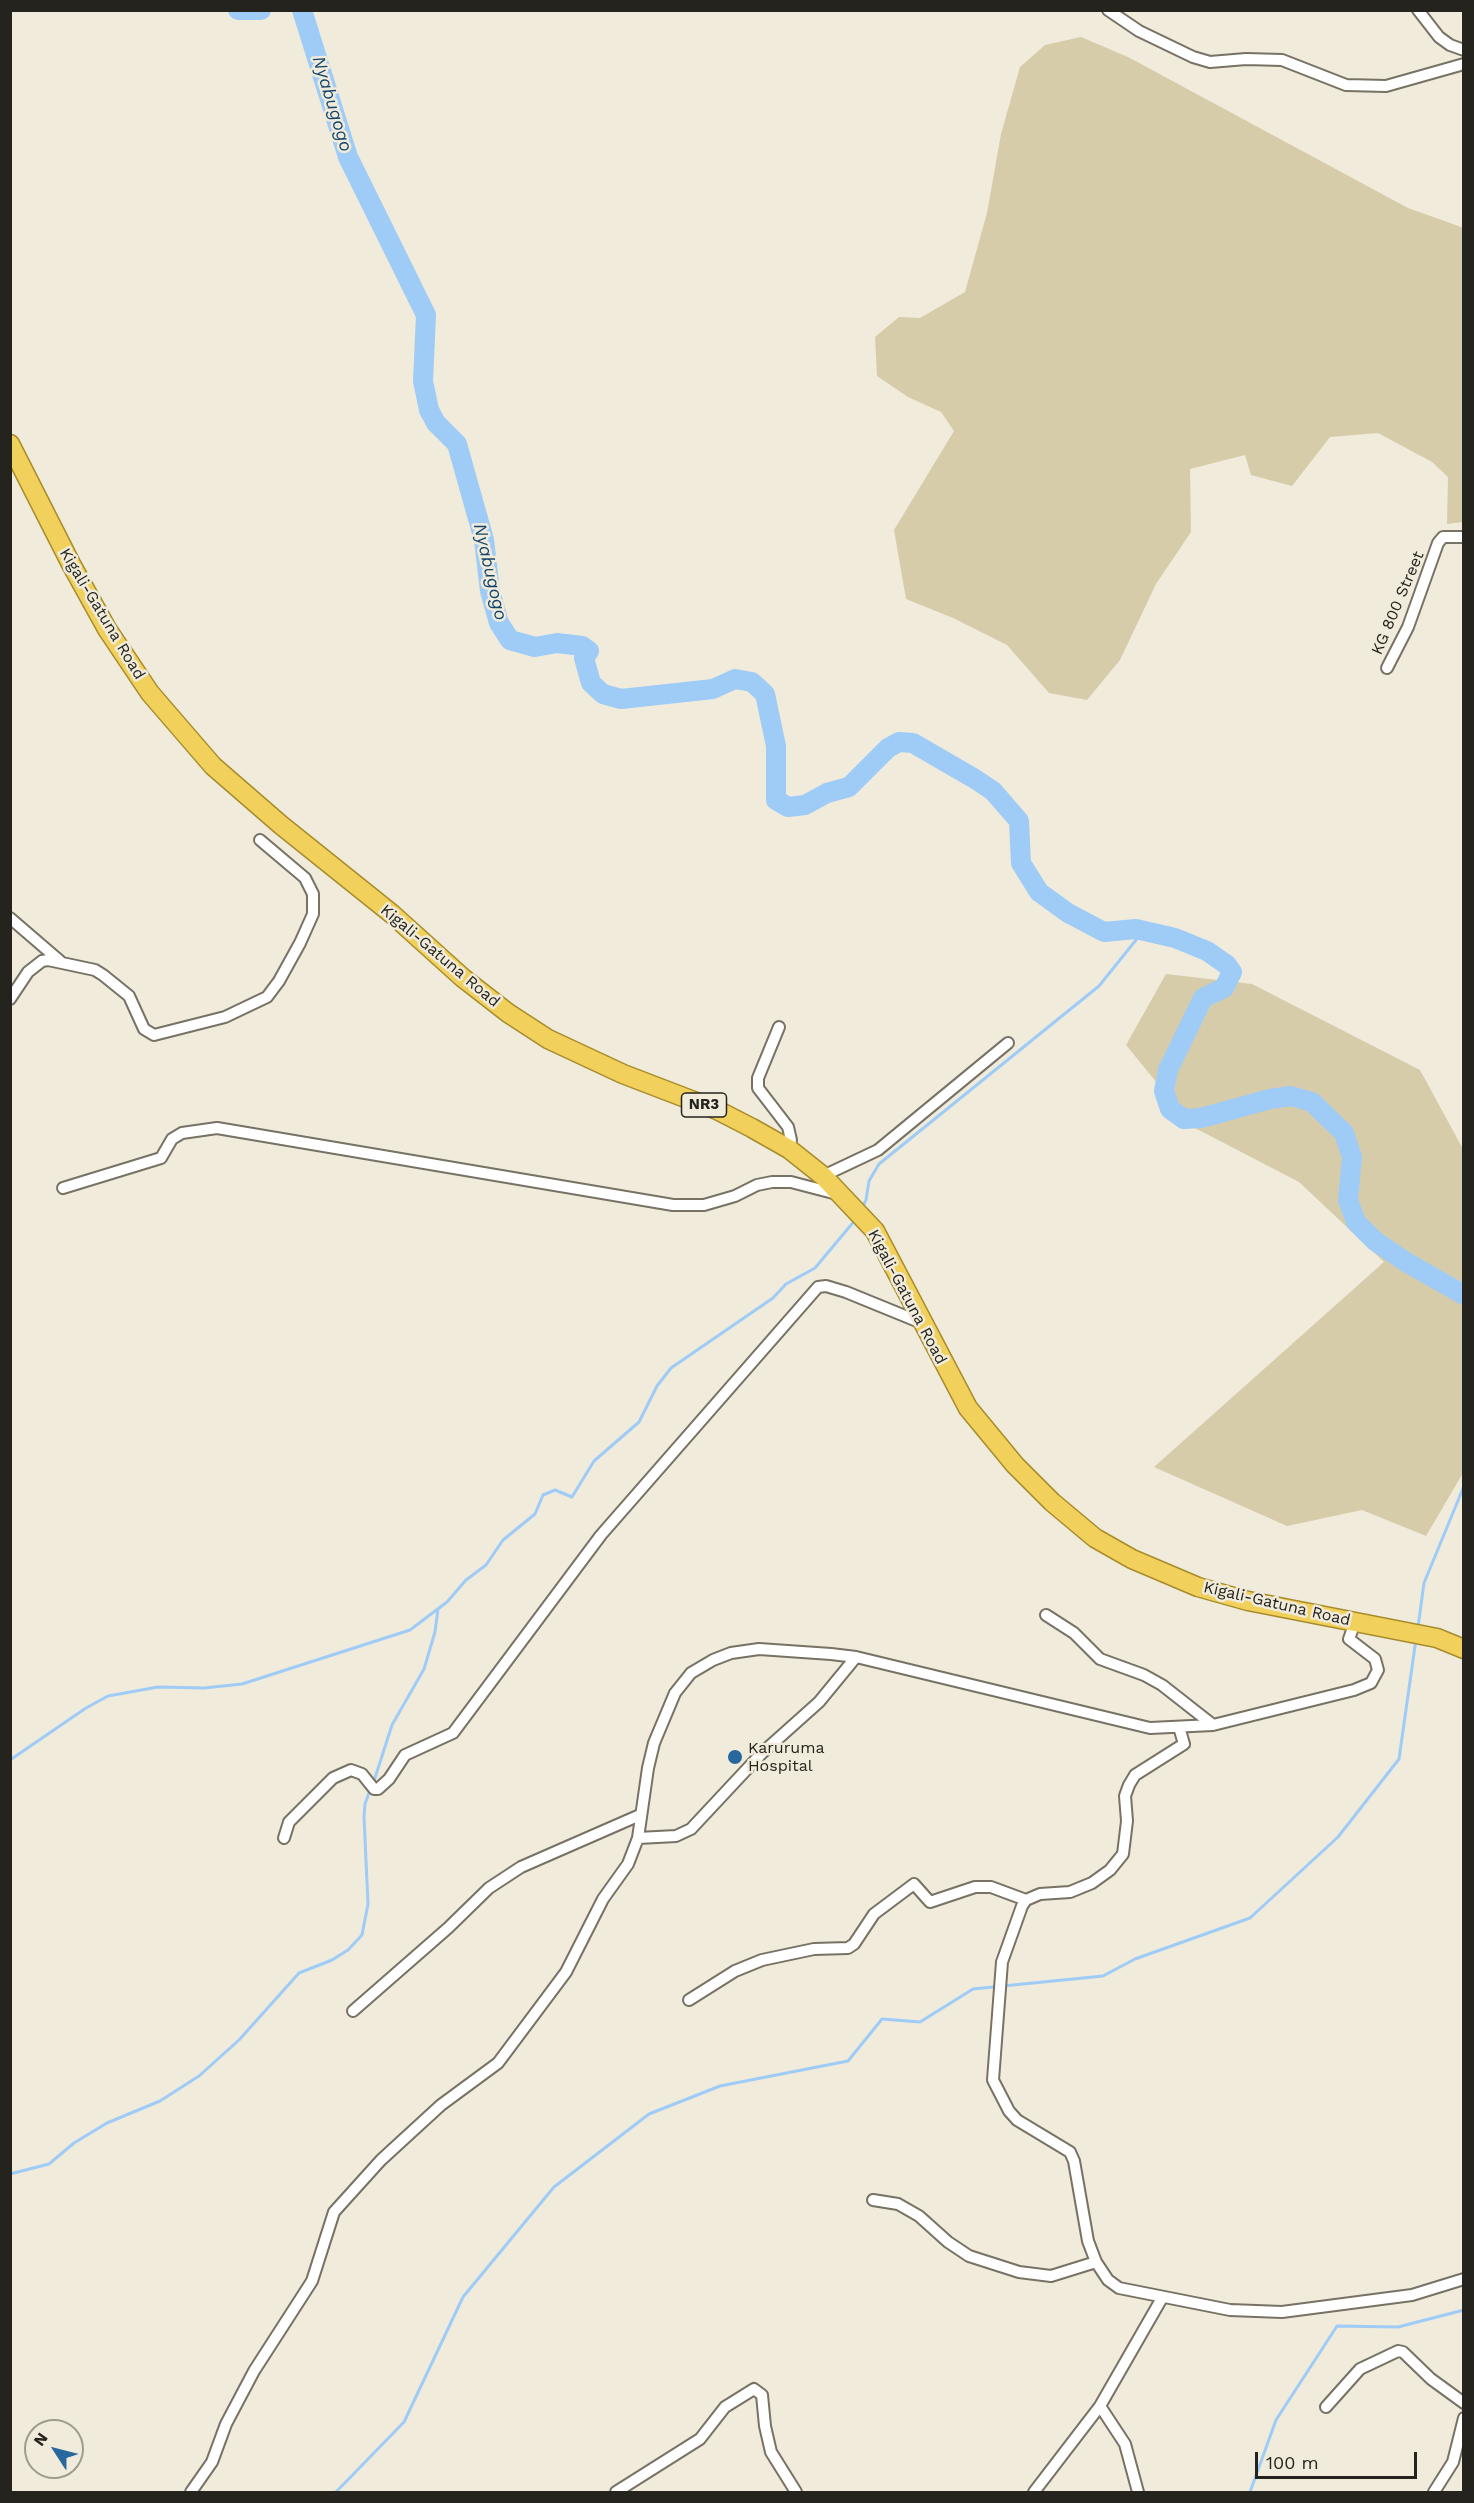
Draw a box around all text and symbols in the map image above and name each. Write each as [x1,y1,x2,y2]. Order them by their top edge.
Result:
water label: Nyabugogo [307,54,357,154]
water label: Nyabugogo [468,521,512,623]
street label: Kigali-Gatuna Road [55,545,149,683]
street label: KG 800 Street [1368,548,1428,658]
street label: Kigali-Gatuna Road [376,900,504,1012]
road number: NR3 [682,1093,726,1117]
street label: Kigali-Gatuna Road [863,1226,951,1368]
street label: Kigali-Gatuna Road [1202,1578,1352,1630]
place label: Karuruma Hospital [748,1738,824,1776]
marker: Karuruma Hospital [726,1748,744,1766]
north arrow [24,2419,84,2479]
text: N [29,2429,52,2450]
scale bar [1258,2440,1420,2478]
text: 100 m [1266,2452,1319,2473]

